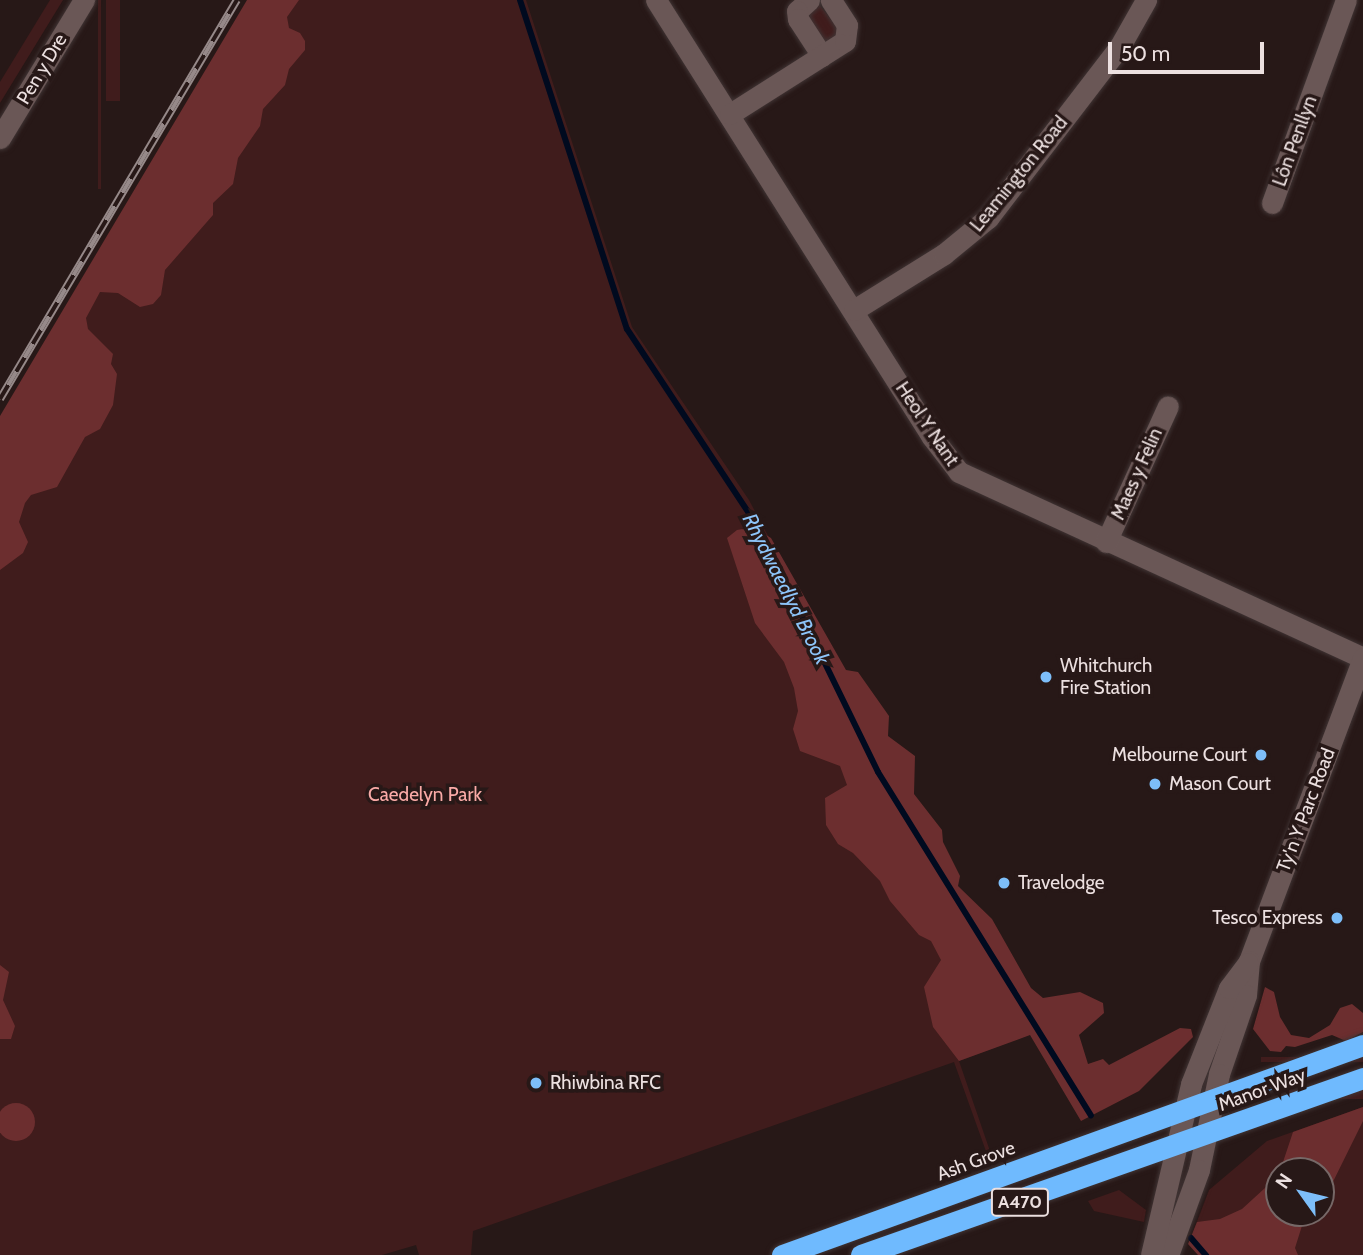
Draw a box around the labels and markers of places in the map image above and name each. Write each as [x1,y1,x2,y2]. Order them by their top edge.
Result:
place label: Whitchurch Fire Station [1060,655,1152,699]
marker: Whitchurch Fire Station [1038,669,1054,685]
place label: Melbourne Court [1112,744,1247,766]
marker: Melbourne Court [1253,747,1269,763]
place label: Mason Court [1169,773,1271,795]
marker: Mason Court [1147,776,1163,792]
place label: Travelodge [1018,872,1105,894]
marker: Travelodge [996,875,1012,891]
place label: Tesco Express [1212,907,1323,929]
marker: Tesco Express [1329,910,1345,926]
place label: Rhiwbina RFC [550,1072,661,1094]
marker: Rhiwbina RFC [528,1075,544,1091]

